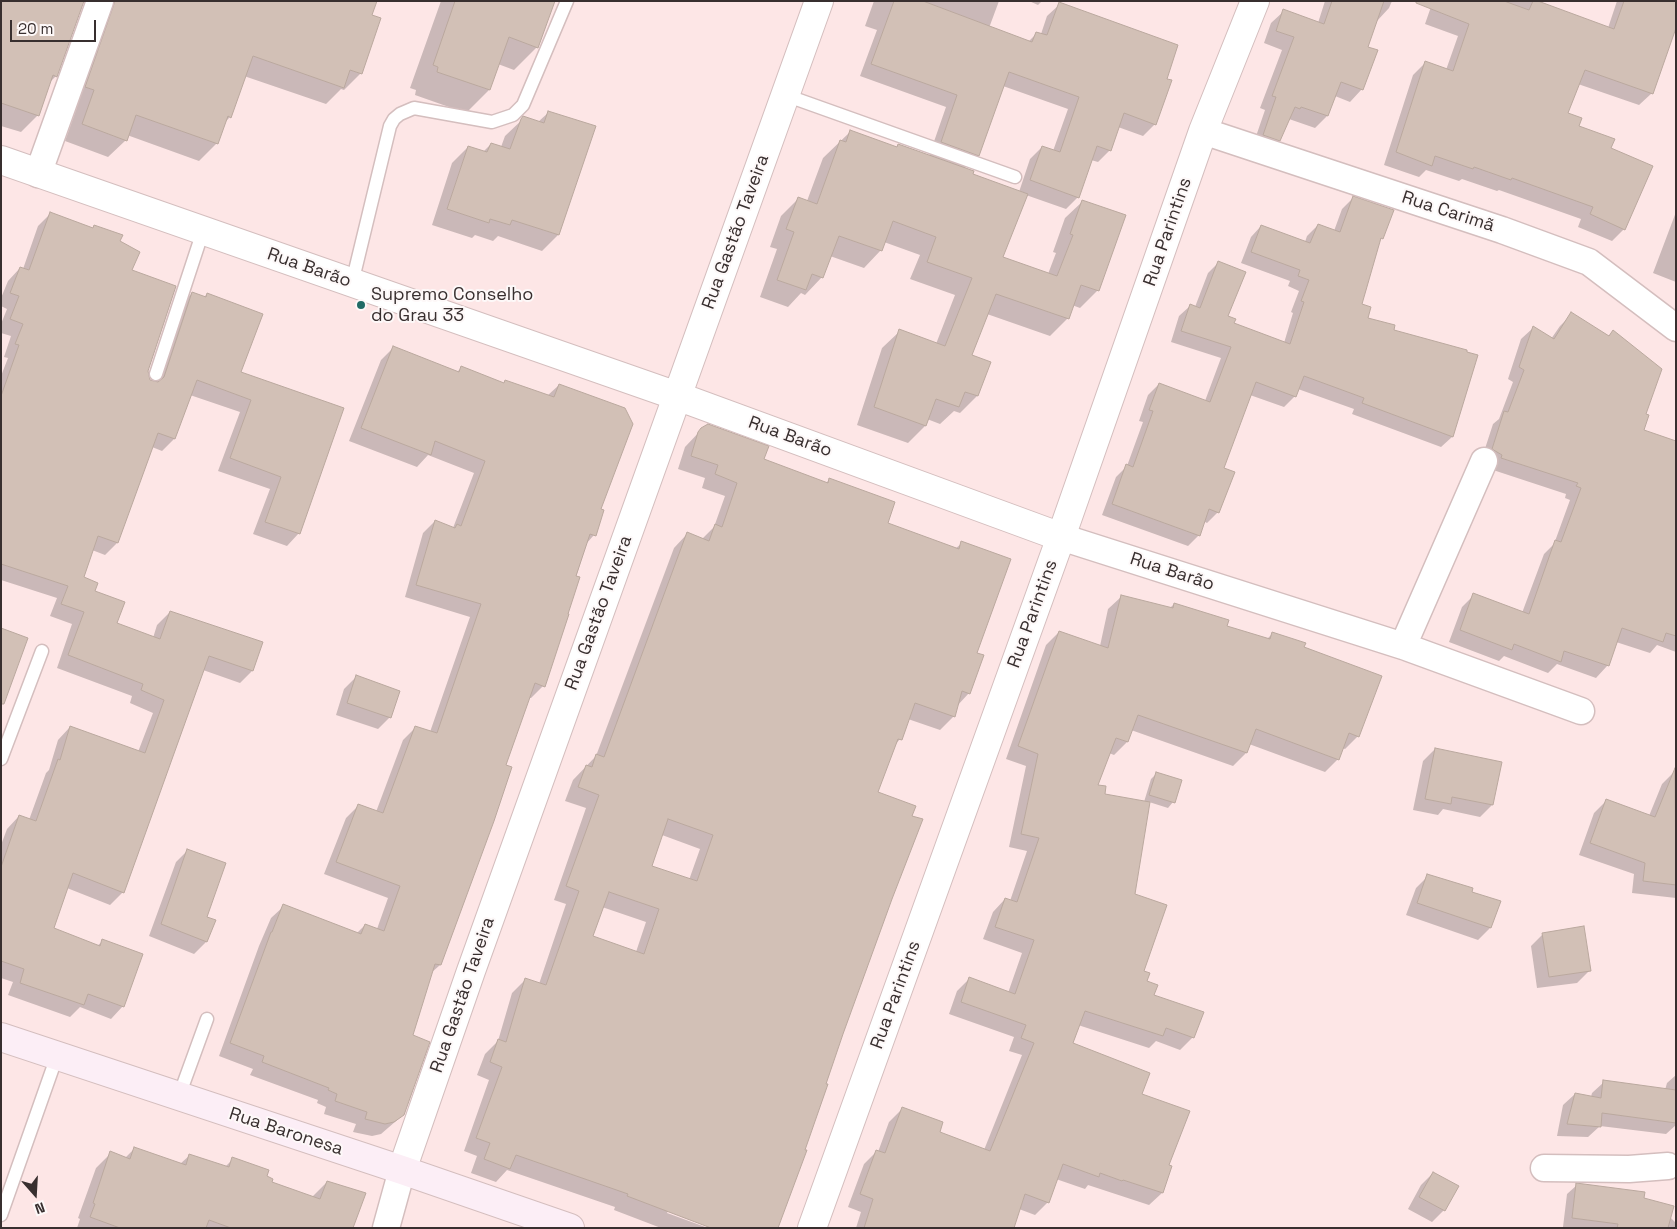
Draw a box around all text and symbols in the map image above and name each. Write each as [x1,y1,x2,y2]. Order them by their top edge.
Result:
scale bar [12,10,99,42]
text: 20 m [18,19,53,38]
street label: Rua Gastão Taveira [698,152,774,312]
street label: Rua Parintins [1139,175,1197,289]
street label: Rua Carimã [1399,187,1497,237]
street label: Rua Barão [264,244,354,292]
place label: Supremo Conselho do Grau 33 [371,284,533,326]
marker: Supremo Conselho do Grau 33 [355,299,367,311]
street label: Rua Barão [745,412,835,462]
street label: Rua Gastão Taveira [561,533,637,693]
street label: Rua Barão [1127,548,1217,596]
street label: Rua Parintins [1003,557,1063,671]
street label: Rua Gastão Taveira [426,914,500,1076]
street label: Rua Parintins [866,938,926,1052]
street label: Rua Baronesa [226,1103,346,1161]
north arrow [10,1169,60,1219]
text: N [33,1198,47,1218]

